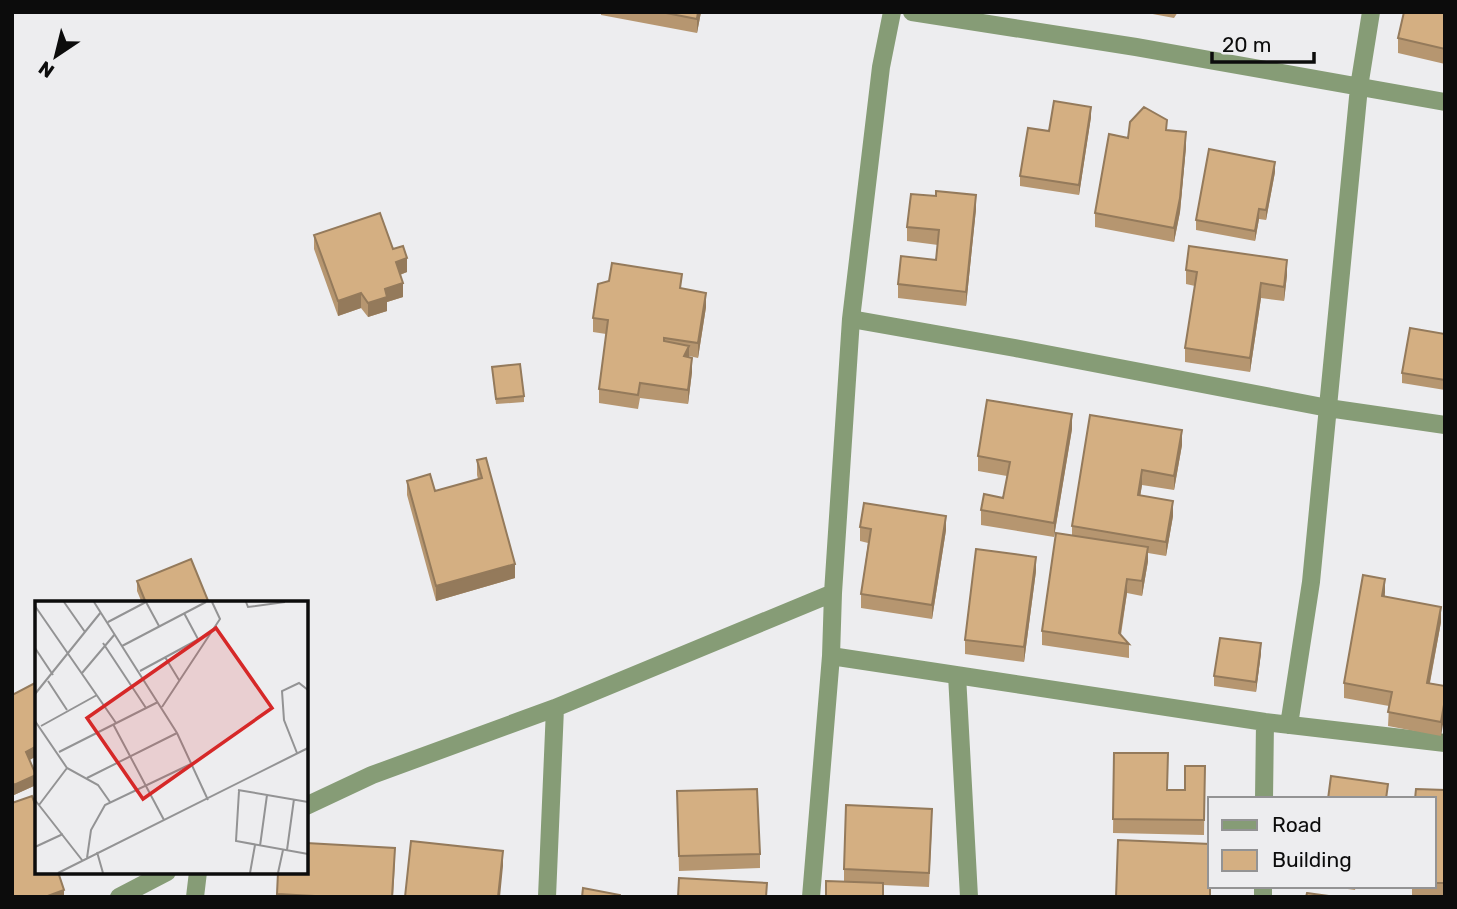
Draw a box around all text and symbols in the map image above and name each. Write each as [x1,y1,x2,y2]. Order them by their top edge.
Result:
north arrow [21,21,91,91]
scale bar [1212,21,1314,65]
text: 20 m [1222,32,1271,57]
text: N [34,56,59,83]
inset map [35,601,308,874]
legend [1208,797,1436,888]
text: Road [1272,812,1322,837]
text: Building [1272,847,1352,872]

